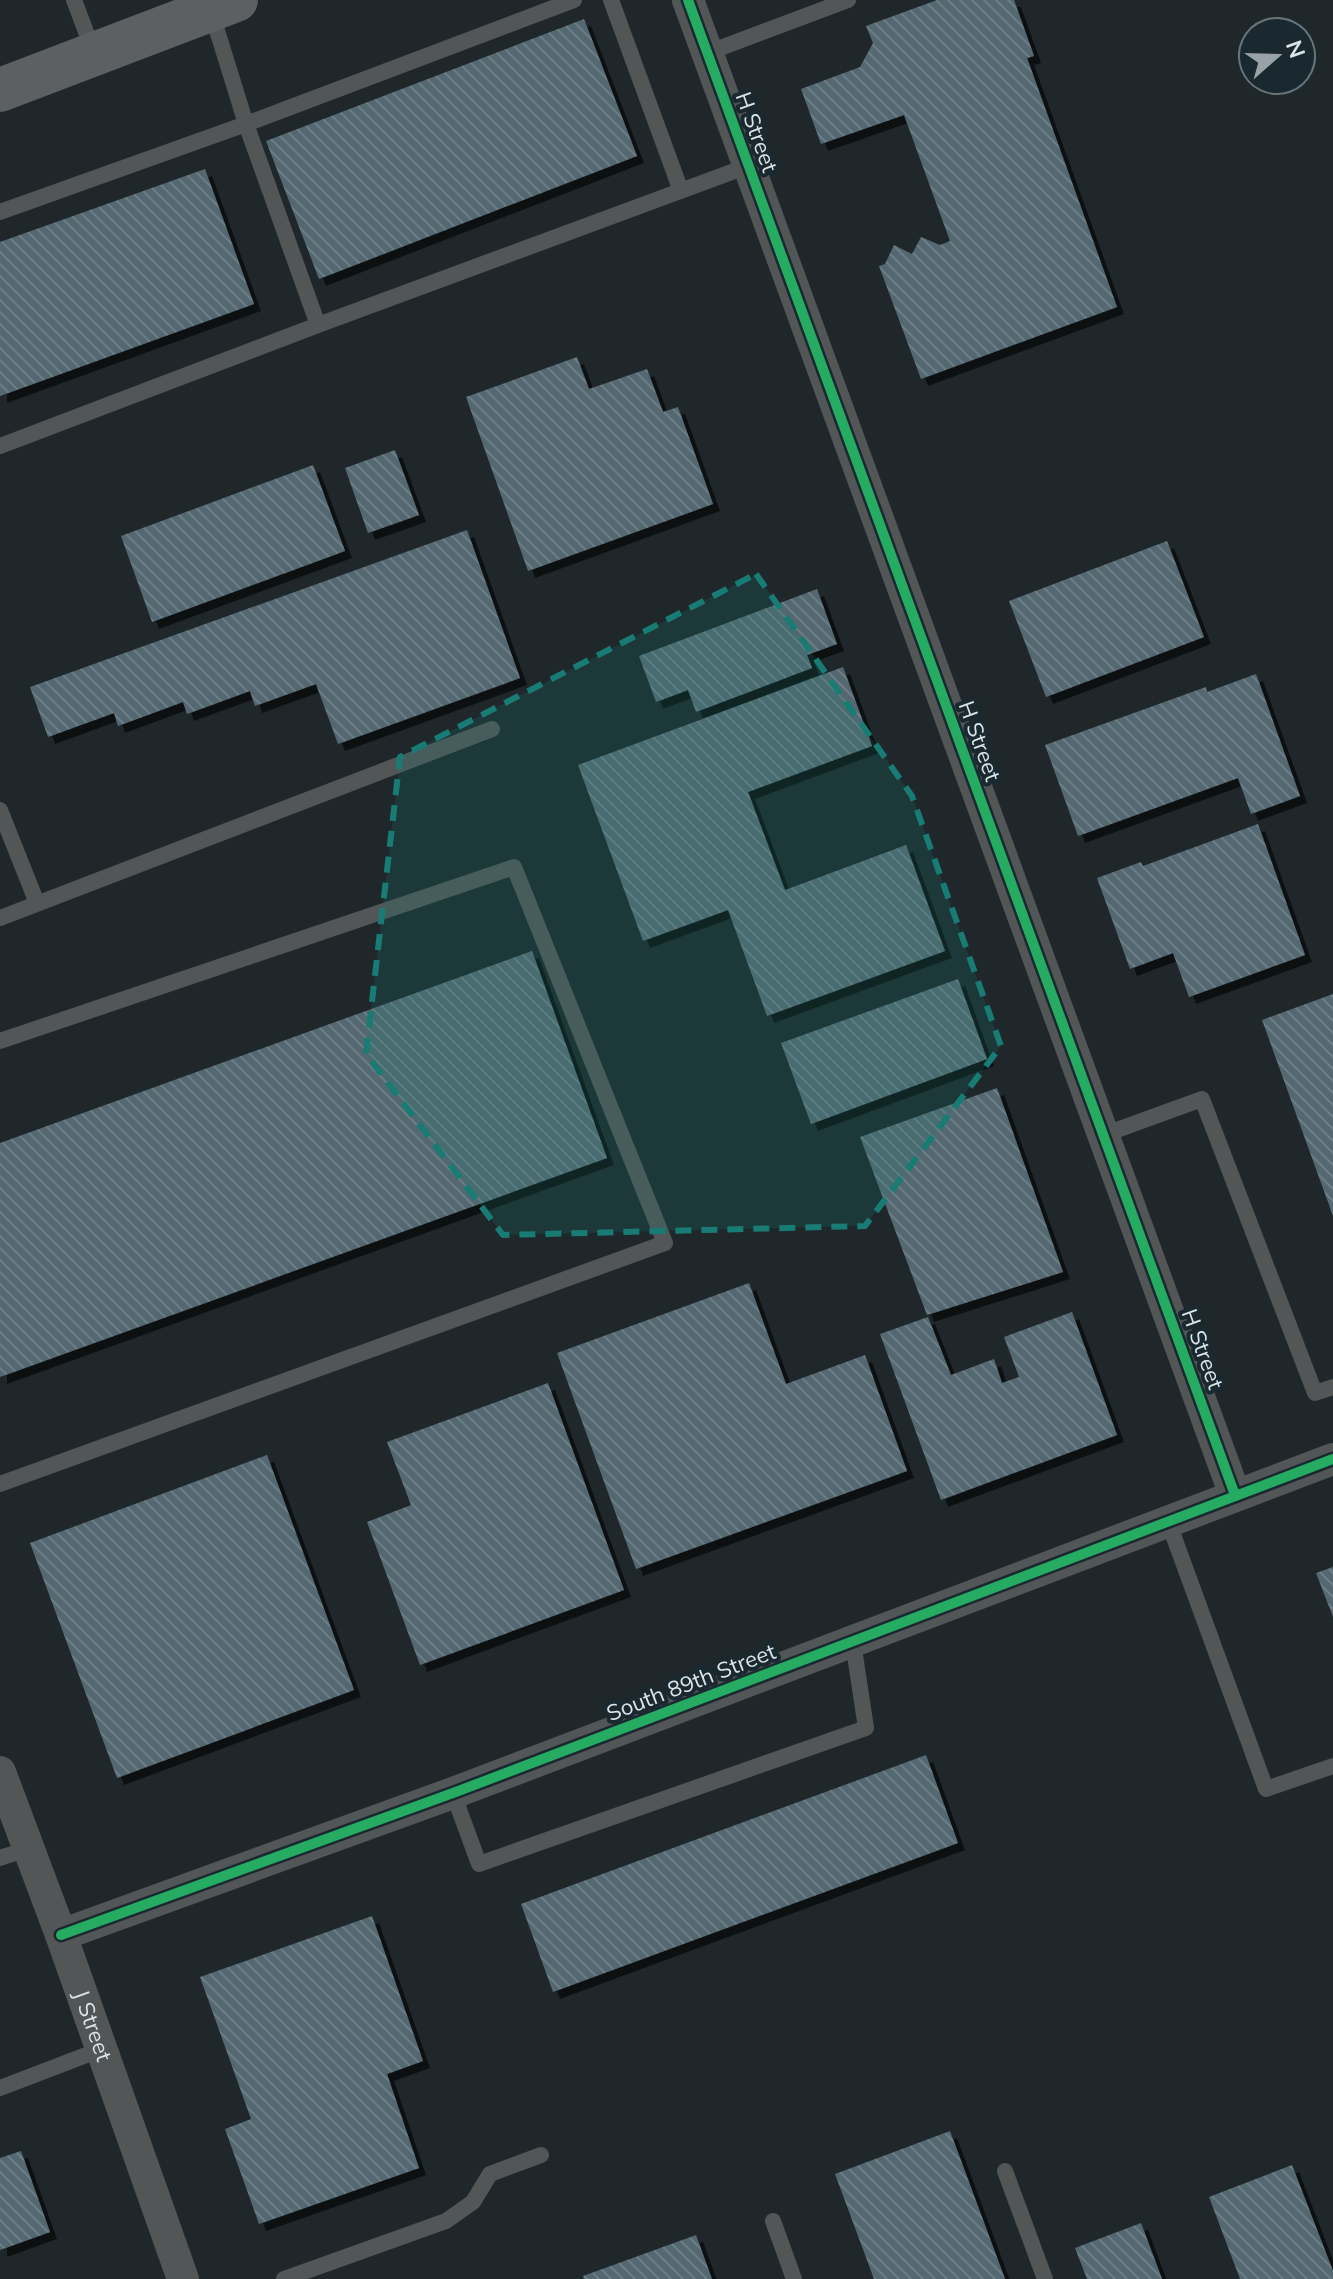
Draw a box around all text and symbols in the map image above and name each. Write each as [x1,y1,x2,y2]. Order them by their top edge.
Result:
north arrow [1237,16,1317,96]
text: N [1280,37,1312,62]
street label: H Street [730,88,785,176]
street label: H Street [953,697,1008,785]
street label: H Street [1176,1305,1231,1393]
street label: South 89th Street [602,1637,780,1727]
street label: J Street [68,1986,119,2065]

